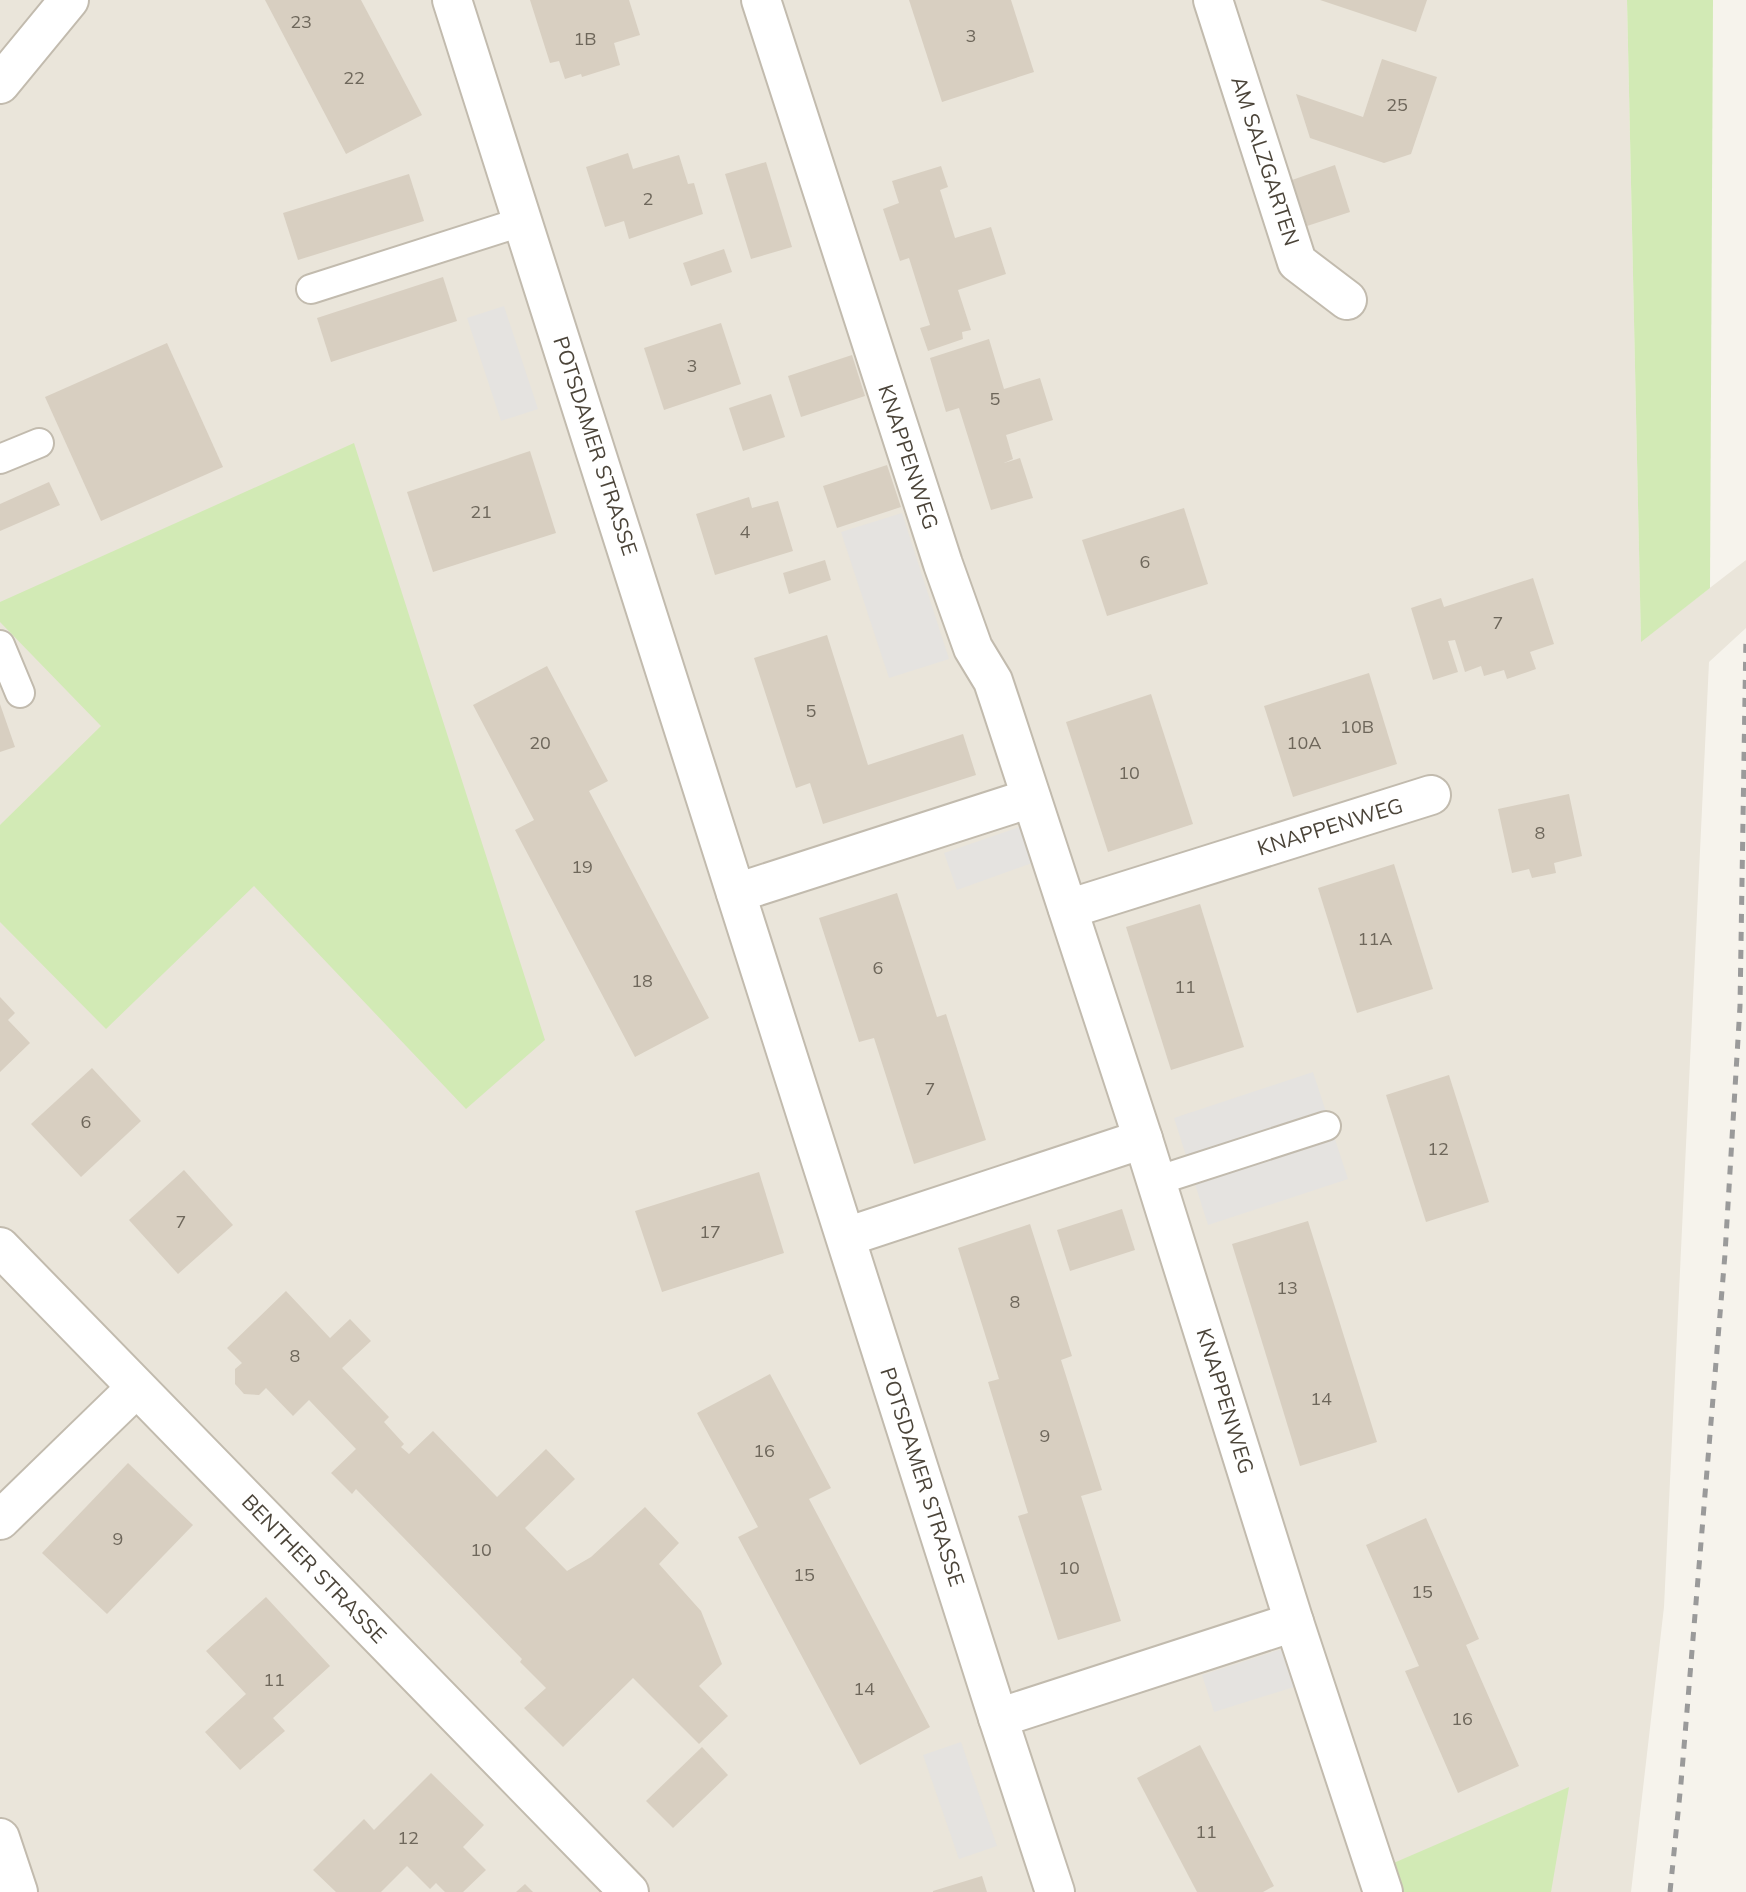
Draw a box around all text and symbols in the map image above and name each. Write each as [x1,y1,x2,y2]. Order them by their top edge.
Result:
house number: 23 [290,10,312,33]
house number: 3 [966,24,976,47]
house number: 1B [573,27,597,50]
house number: 22 [343,66,365,89]
street label: AM SALZGARTEN [1226,73,1306,249]
house number: 25 [1386,93,1408,116]
house number: 2 [643,187,653,210]
street label: POTSDAMER STRASSE [548,333,644,559]
house number: 3 [687,354,697,377]
street label: KNAPPENWEG [873,381,945,532]
house number: 5 [990,387,1001,410]
house number: 21 [470,500,492,523]
house number: 4 [740,520,751,543]
house number: 6 [1140,550,1150,573]
house number: 7 [1493,611,1503,634]
house number: 5 [806,699,817,722]
house number: 10B [1340,715,1374,738]
house number: 20 [529,731,551,754]
house number: 10A [1287,731,1321,754]
house number: 10 [1118,761,1140,784]
street label: KNAPPENWEG [1254,792,1406,861]
house number: 8 [1535,821,1545,844]
house number: 19 [571,855,593,878]
house number: 11A [1358,927,1392,950]
house number: 6 [873,956,883,979]
house number: 18 [631,969,653,992]
house number: 11 [1174,975,1196,998]
house number: 7 [925,1077,935,1100]
house number: 6 [81,1110,91,1133]
house number: 12 [1427,1137,1449,1160]
house number: 7 [176,1210,186,1233]
house number: 17 [699,1220,721,1243]
house number: 13 [1276,1276,1298,1299]
house number: 8 [1010,1290,1020,1313]
street label: KNAPPENWEG [1191,1325,1260,1477]
house number: 8 [290,1344,300,1367]
street label: POTSDAMER STRASSE [875,1364,971,1590]
house number: 14 [1310,1387,1332,1410]
house number: 9 [1040,1424,1050,1447]
house number: 16 [753,1439,775,1462]
street label: BENTHER STRASSE [237,1488,393,1648]
house number: 9 [113,1527,123,1550]
house number: 10 [470,1538,492,1561]
house number: 10 [1058,1556,1080,1579]
house number: 15 [793,1563,815,1586]
house number: 15 [1411,1580,1433,1603]
house number: 11 [263,1668,285,1691]
house number: 14 [853,1677,875,1700]
house number: 16 [1451,1707,1473,1730]
house number: 11 [1195,1820,1217,1843]
house number: 12 [397,1826,419,1849]

